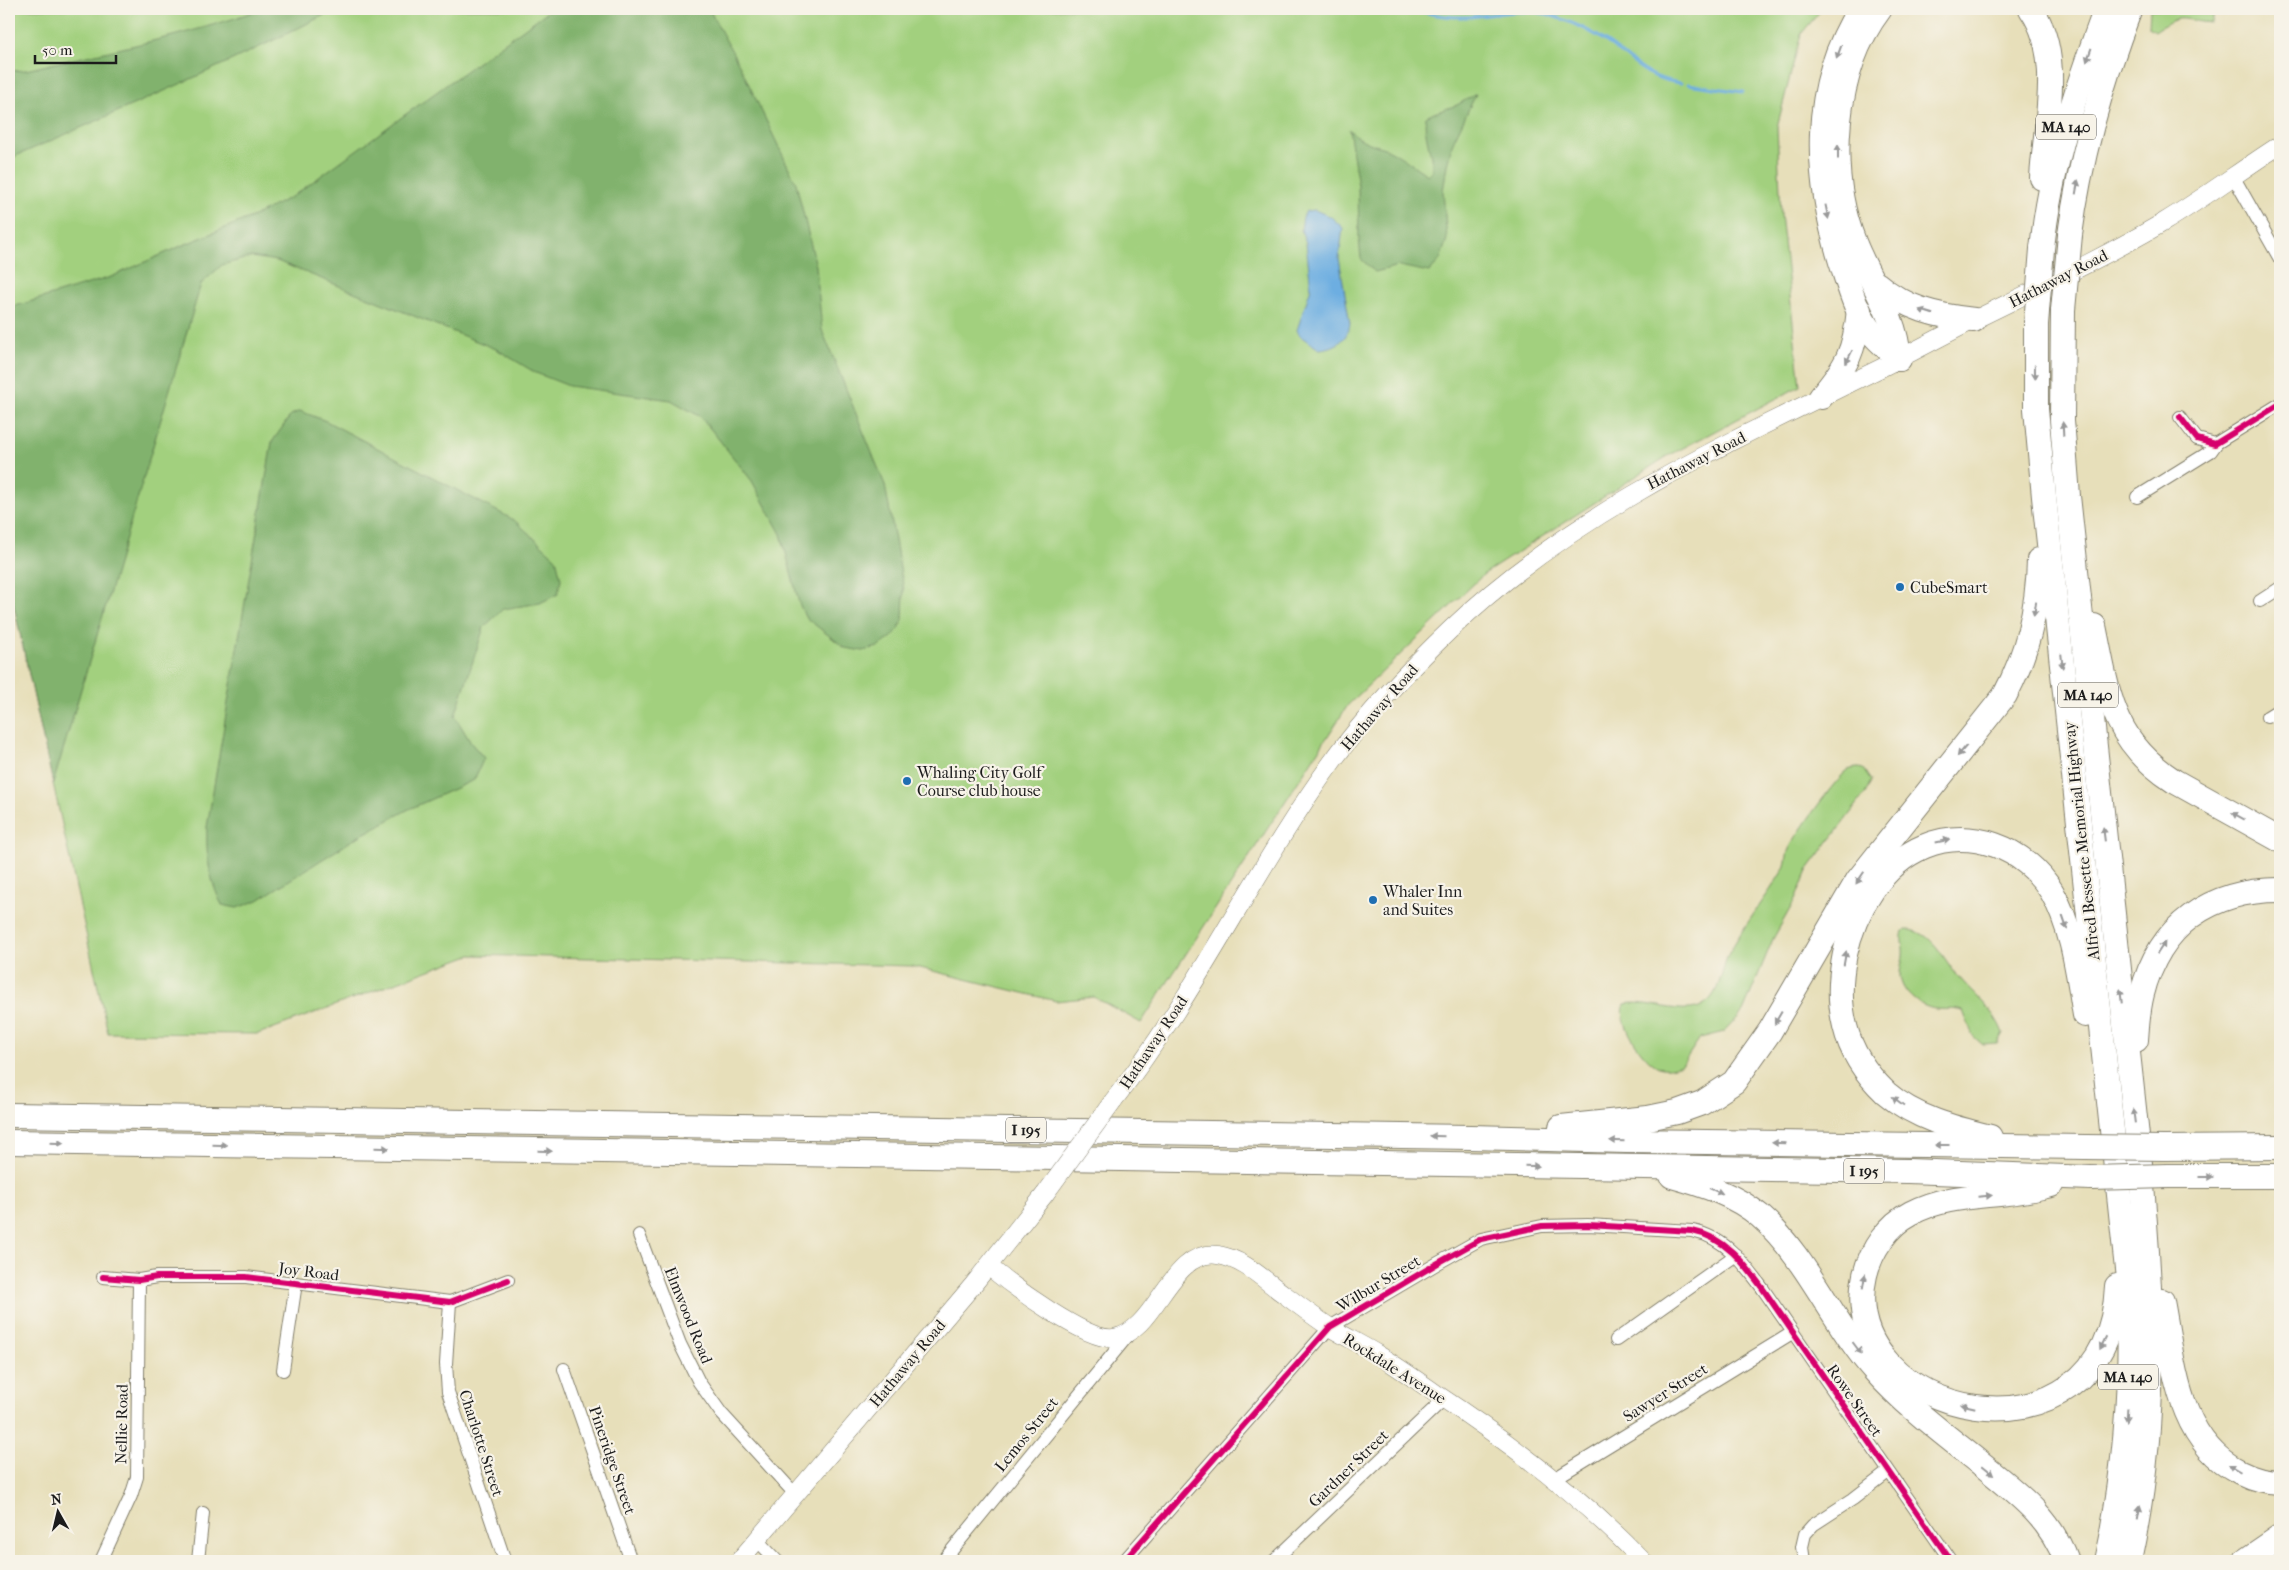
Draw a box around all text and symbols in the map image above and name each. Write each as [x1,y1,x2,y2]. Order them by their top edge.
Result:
scale bar [35,32,116,64]
text: 50 m [42,41,73,59]
one-way arrow [1834,45,1842,59]
one-way arrow [2085,47,2092,62]
road number: MA 140 [2036,114,2096,140]
one-way arrow [1834,144,1842,160]
one-way arrow [2073,179,2081,195]
one-way arrow [1823,205,1831,220]
street label: Hathaway Road [2006,245,2111,311]
one-way arrow [1918,308,1933,316]
one-way arrow [1845,350,1853,364]
one-way arrow [2031,365,2039,381]
one-way arrow [2058,421,2066,437]
street label: Hathaway Road [1644,427,1749,493]
place label: CubeSmart [1910,578,1988,597]
marker: CubeSmart [1894,581,1906,593]
one-way arrow [2031,602,2039,618]
one-way arrow [2058,653,2066,669]
street label: Hathaway Road [1337,660,1422,754]
road number: MA 140 [2058,682,2118,708]
street label: Alfred Bessette Memorial Highway [2059,720,2104,962]
one-way arrow [1956,745,1967,758]
place label: Whaling City Golf Course club house [916,763,1045,800]
marker: Whaling City Golf Course club house [901,775,913,787]
one-way arrow [2231,812,2245,820]
one-way arrow [2100,826,2108,842]
one-way arrow [1935,837,1951,845]
one-way arrow [1855,871,1865,885]
place label: Whaler Inn and Suites [1382,882,1463,919]
marker: Whaler Inn and Suites [1367,894,1379,906]
one-way arrow [2061,916,2069,931]
one-way arrow [2157,941,2166,955]
one-way arrow [1841,949,1849,965]
one-way arrow [2117,988,2125,1004]
street label: Hathaway Road [1115,992,1192,1092]
one-way arrow [1773,1012,1782,1025]
one-way arrow [1891,1096,1905,1106]
one-way arrow [2130,1108,2138,1124]
road number: I 195 [1006,1118,1046,1142]
one-way arrow [1429,1132,1445,1140]
one-way arrow [1609,1137,1625,1145]
one-way arrow [50,1139,66,1147]
one-way arrow [1771,1139,1787,1147]
one-way arrow [1934,1141,1950,1149]
one-way arrow [212,1142,228,1150]
one-way arrow [375,1144,391,1152]
one-way arrow [537,1147,553,1155]
road number: I 195 [1844,1158,1884,1184]
one-way arrow [1524,1162,1540,1170]
one-way arrow [2198,1173,2214,1181]
one-way arrow [1709,1187,1724,1195]
one-way arrow [1978,1192,1994,1200]
street label: Wilbur Street [1332,1251,1424,1316]
street label: Joy Road [276,1258,341,1285]
street label: Elmwood Road [660,1264,717,1367]
one-way arrow [1861,1273,1869,1289]
street label: Hathaway Road [865,1316,950,1411]
street label: Rockdale Avenue [1340,1329,1450,1408]
one-way arrow [2099,1336,2107,1350]
one-way arrow [1851,1341,1862,1354]
street label: Sawyer Street [1620,1359,1711,1426]
street label: Rowe Street [1823,1360,1887,1441]
road number: MA 140 [2098,1364,2158,1390]
street label: Nellie Road [111,1384,132,1464]
street label: Charlotte Street [455,1387,508,1499]
street label: Lemos Street [991,1393,1062,1475]
one-way arrow [1960,1402,1975,1410]
street label: Pineridge Street [585,1403,640,1517]
one-way arrow [2122,1407,2130,1423]
street label: Gardner Street [1304,1425,1392,1511]
one-way arrow [1982,1464,1995,1475]
one-way arrow [2228,1464,2241,1473]
north arrow [32,1488,82,1538]
text: N [50,1490,63,1509]
one-way arrow [2135,1505,2143,1521]

